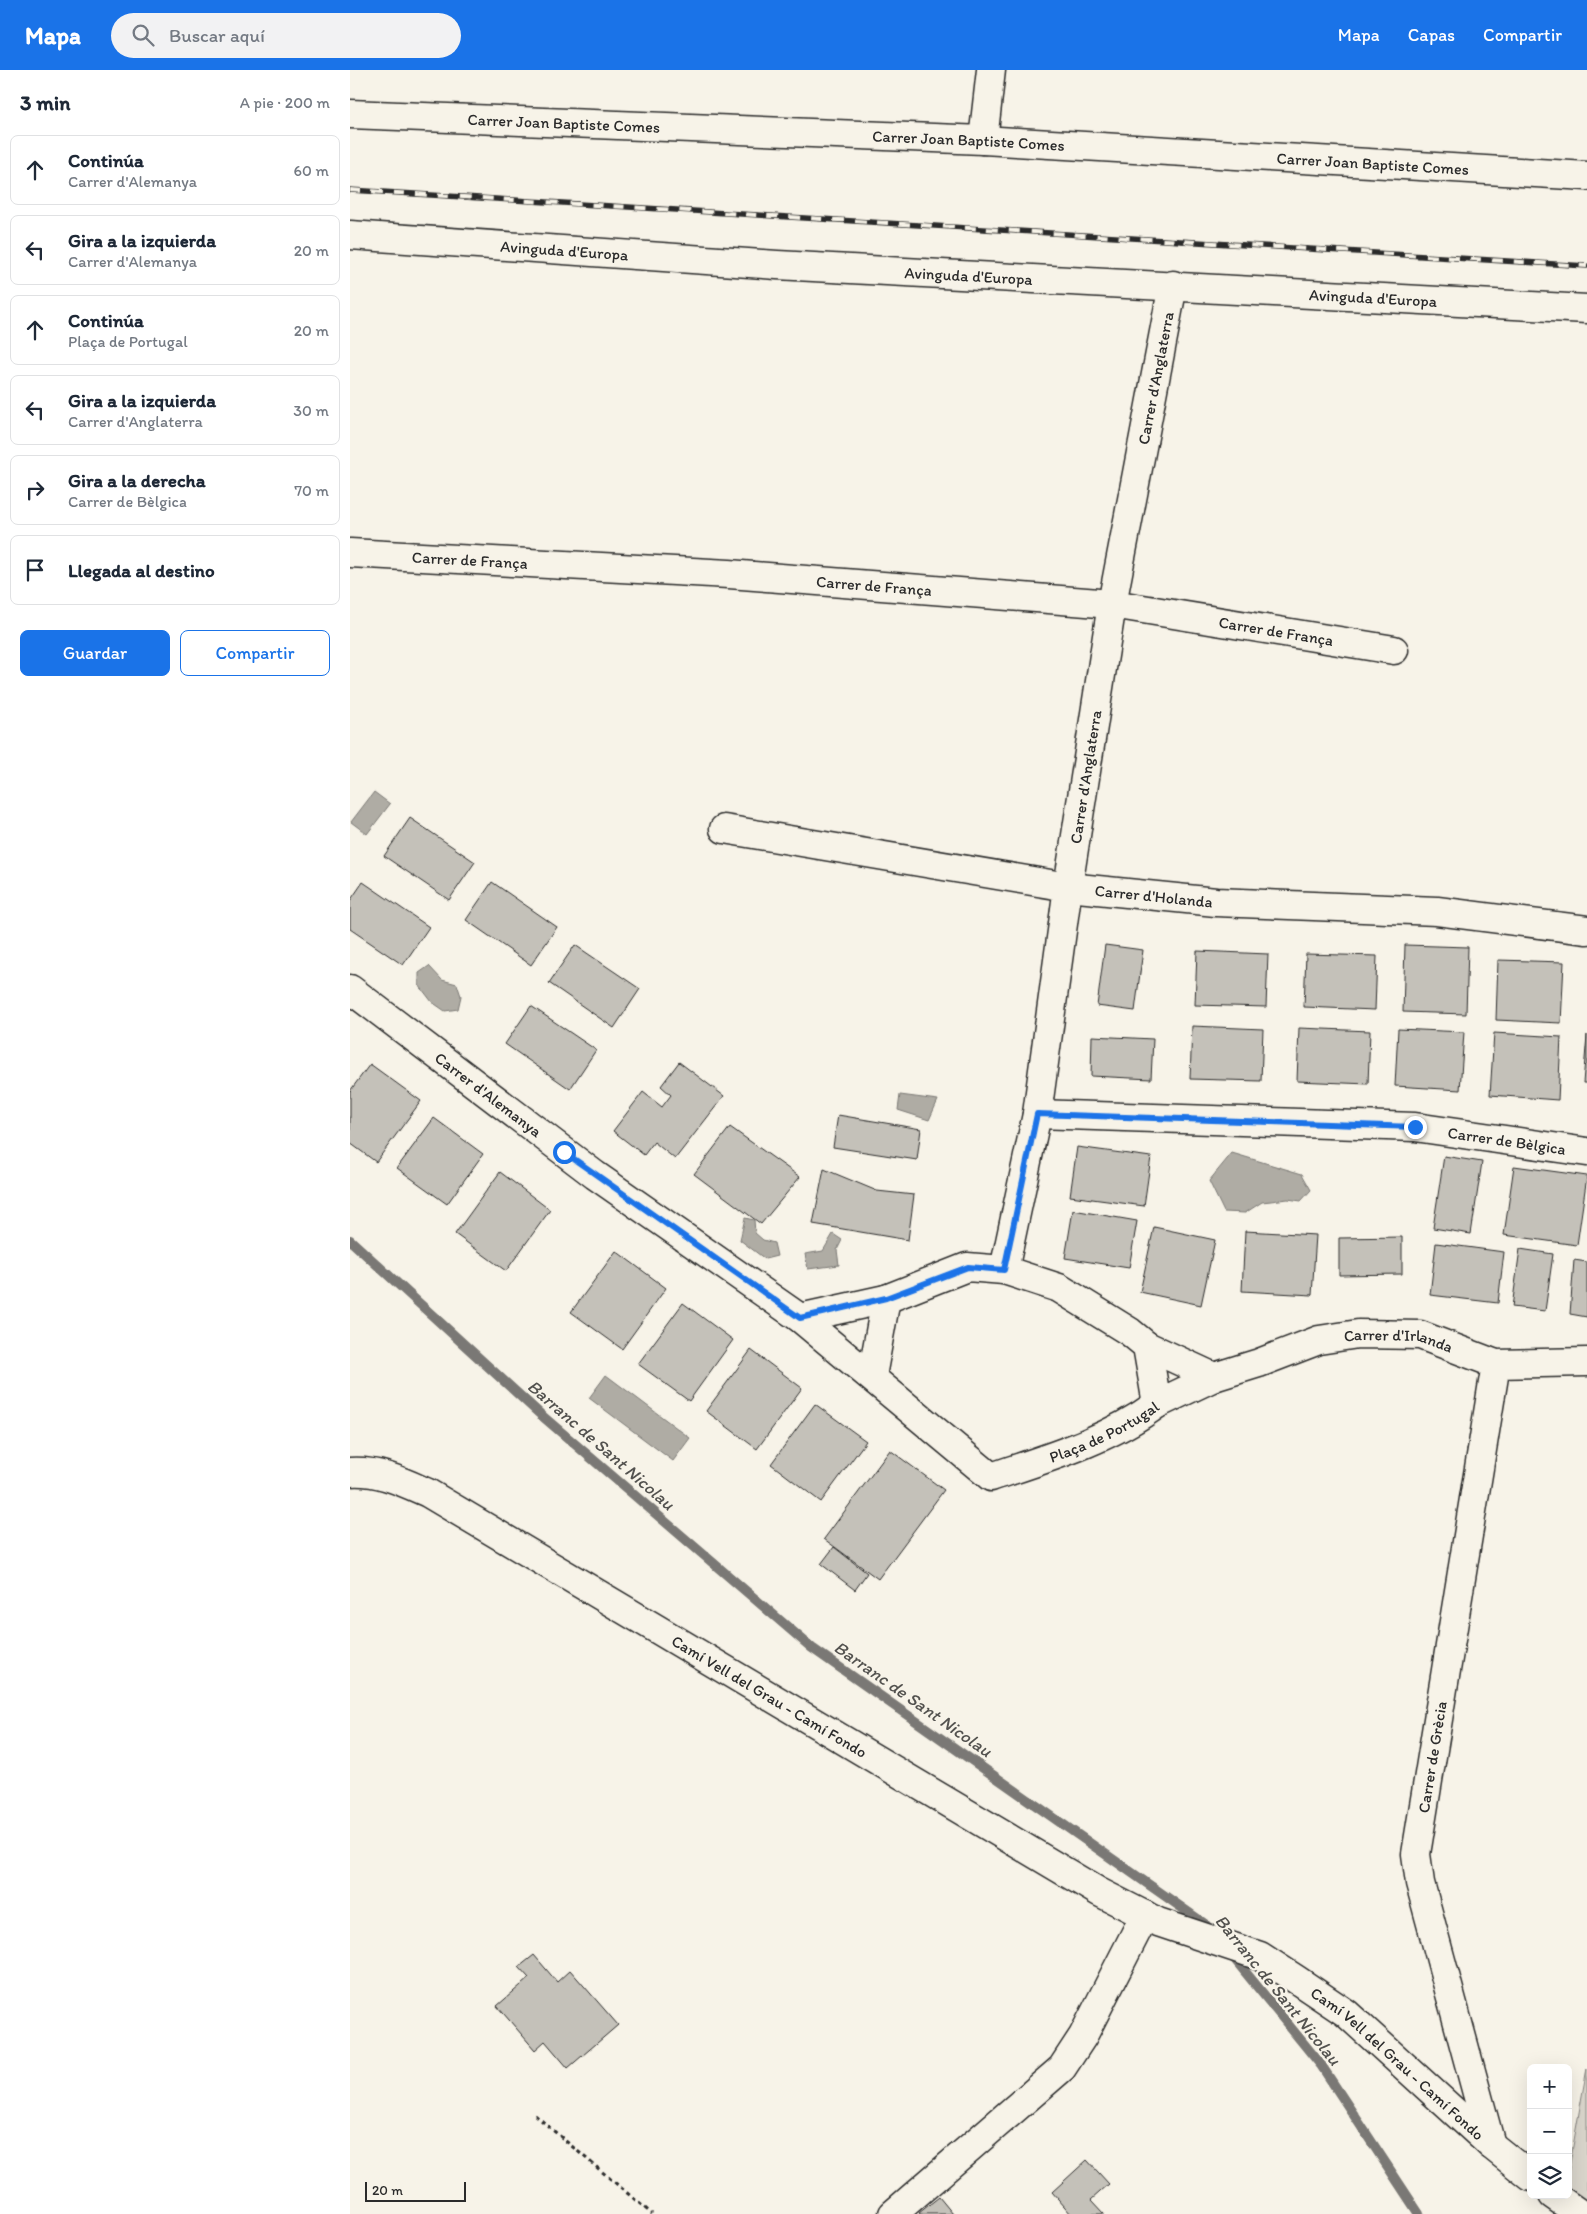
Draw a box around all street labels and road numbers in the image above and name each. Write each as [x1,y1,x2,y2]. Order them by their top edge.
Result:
street label: Carrer Joan Baptiste Comes [467,109,660,136]
street label: Carrer Joan Baptiste Comes [872,126,1065,154]
street label: Carrer Joan Baptiste Comes [1276,148,1470,178]
street label: Avinguda d'Europa [500,236,630,264]
street label: Avinguda d'Europa [904,262,1034,288]
street label: Avinguda d'Europa [1308,284,1438,310]
street label: Carrer d'Anglaterra [1133,309,1177,446]
street label: Carrer de França [411,547,528,572]
street label: Carrer de França [815,571,933,599]
street label: Carrer de França [1217,612,1335,649]
street label: Carrer d'Anglaterra [1065,708,1105,845]
street label: Carrer d'Holanda [1094,880,1214,911]
street label: Carrer d'Alemanya [431,1048,546,1141]
street label: Carrer de Bèlgica [1447,1122,1567,1158]
street label: Carrer d'Irlanda [1342,1324,1456,1356]
street label: Plaça de Portugal [1047,1396,1163,1466]
street label: Camí Vell del Grau - Camí Fondo [668,1631,871,1762]
street label: Carrer de Grècia [1413,1700,1450,1814]
street label: Camí Vell del Grau - Camí Fondo [1307,1983,1488,2144]

